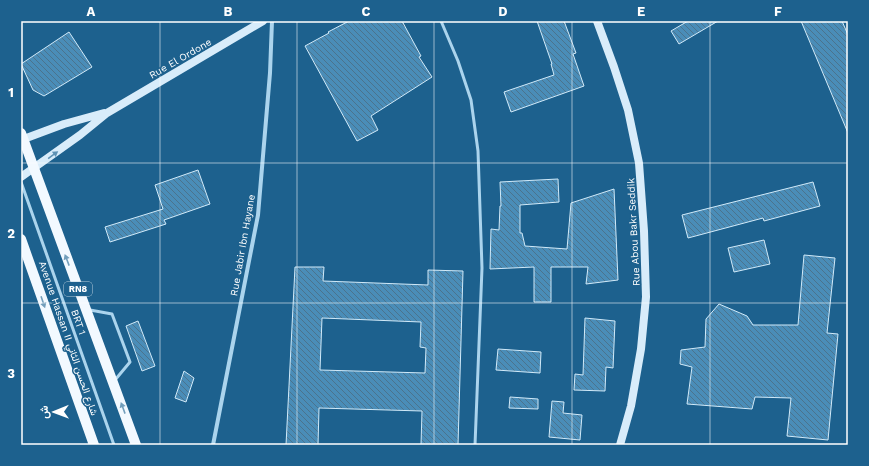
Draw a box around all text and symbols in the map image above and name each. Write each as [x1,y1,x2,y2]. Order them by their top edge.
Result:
text: A [87,4,96,19]
text: B [224,4,233,19]
text: C [362,4,371,19]
text: D [498,4,508,19]
text: E [637,4,645,19]
text: F [774,4,782,19]
street label: Rue El Ordone [147,36,213,81]
text: 1 [8,85,14,100]
one-way arrow [48,151,59,159]
street label: Rue Abou Bakr Seddik [625,177,642,286]
street label: Rue Jabir Ibn Hayane [228,193,257,297]
text: 2 [7,226,15,241]
one-way arrow [64,254,70,266]
street label: Avenue Hassan II شارع الحسن الثاني [37,259,101,417]
road number: RN8 [64,282,92,296]
one-way arrow [41,297,47,309]
street label: BRT 1 [69,308,88,336]
text: 3 [7,366,15,381]
north arrow [34,392,74,432]
one-way arrow [119,402,125,414]

